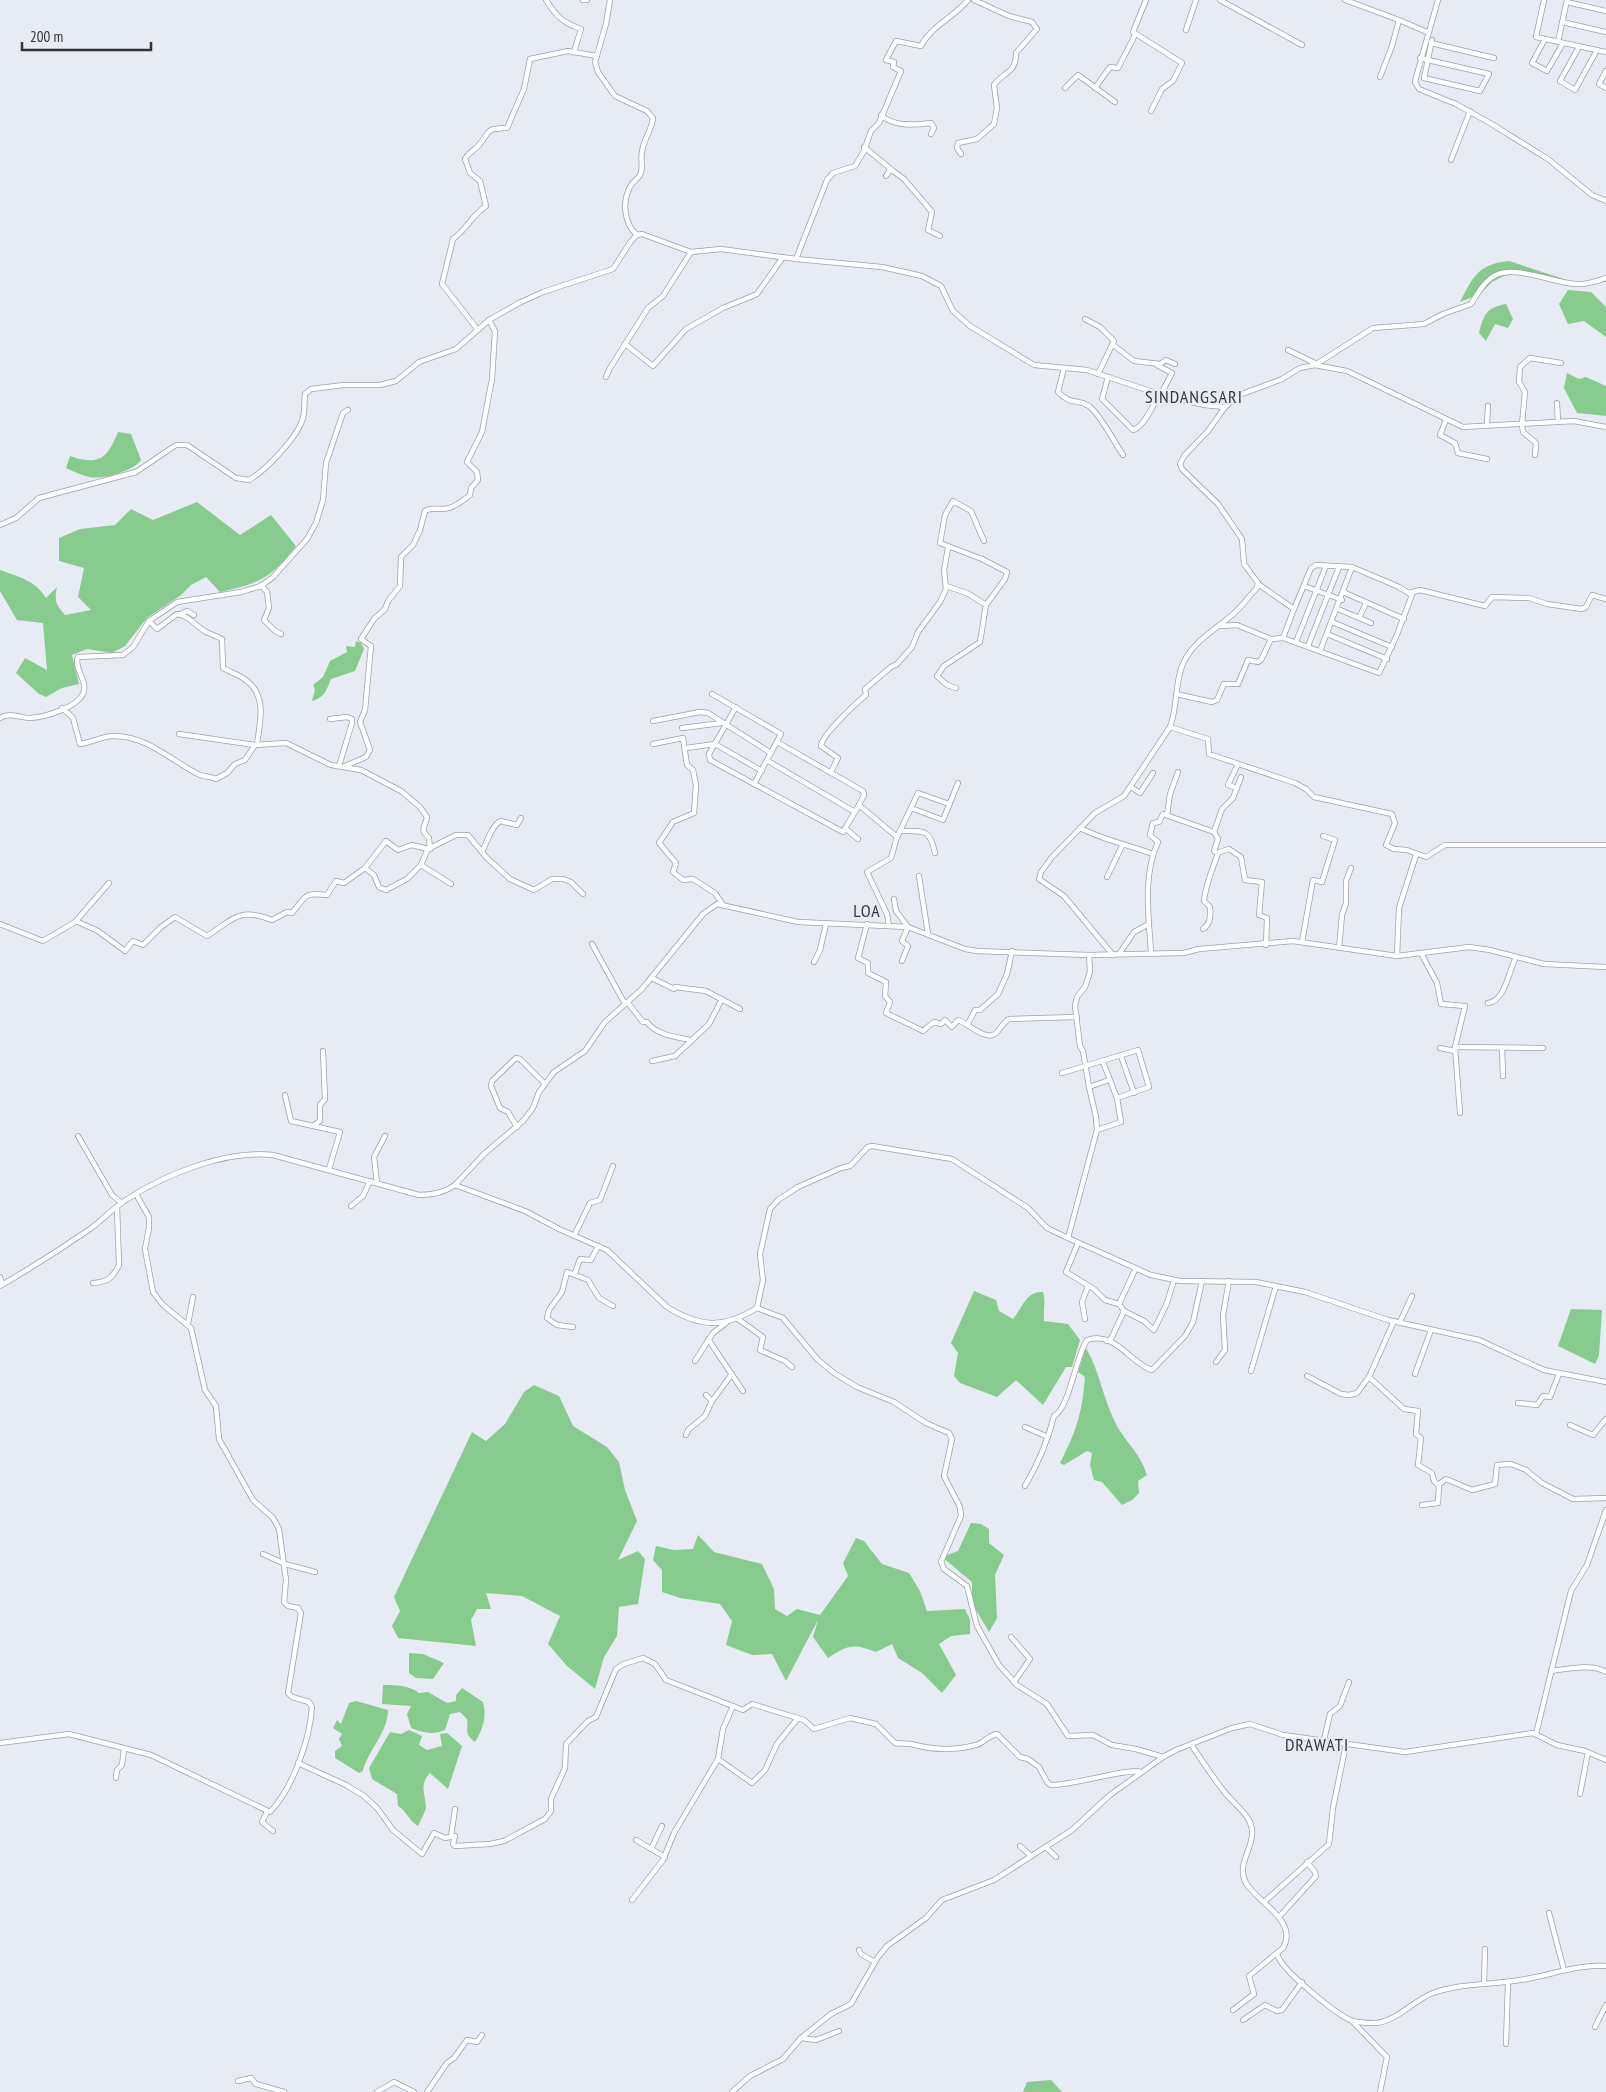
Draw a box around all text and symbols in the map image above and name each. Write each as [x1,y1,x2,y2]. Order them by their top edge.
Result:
scale bar [22,20,151,52]
text: 200 m [30,27,63,46]
district label: SINDANGSARI [1145,385,1243,408]
district label: LOA [853,899,881,922]
district label: DRAWATI [1285,1733,1349,1756]

